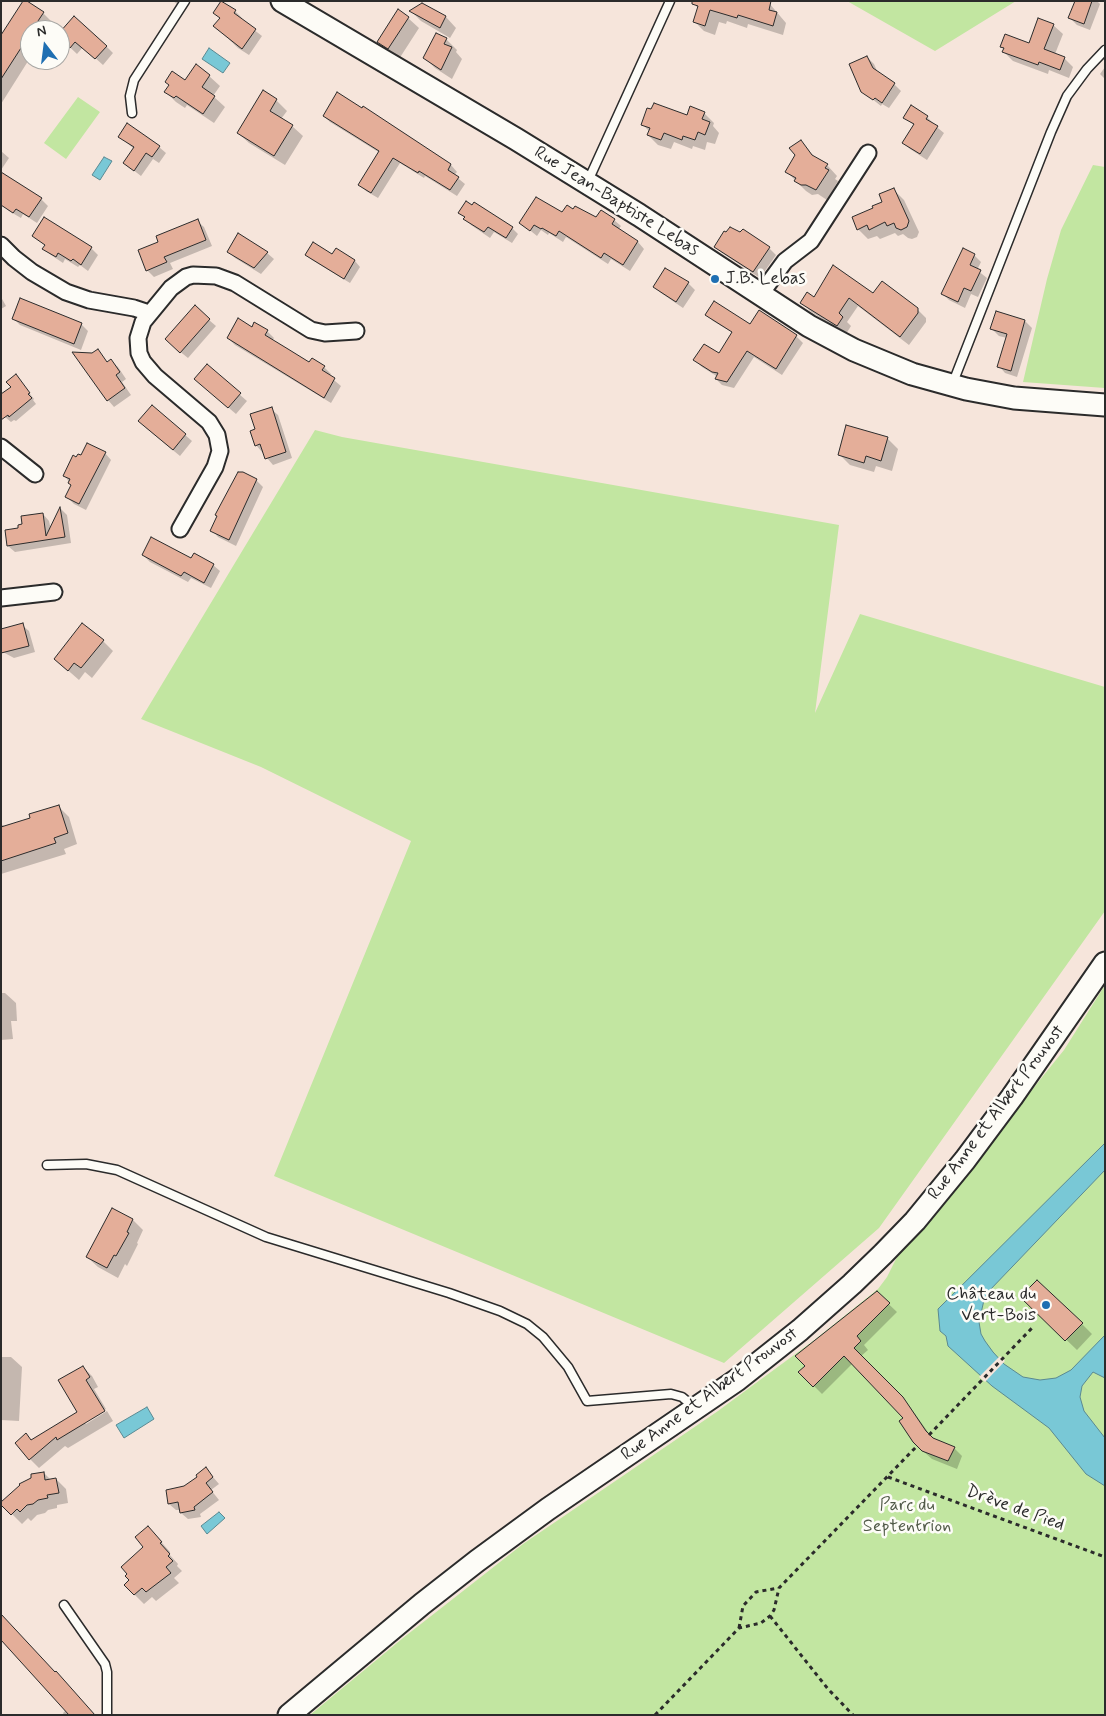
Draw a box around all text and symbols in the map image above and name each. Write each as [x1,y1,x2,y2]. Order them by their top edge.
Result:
north arrow [20,20,70,70]
text: N [35,22,48,41]
street label: Rue Jean-Baptiste Lebas [529,142,703,262]
place label: J.B. Lebas [725,268,806,290]
marker: J.B. Lebas [709,273,721,285]
street label: Rue Anne et Albert Prouvost [924,1021,1070,1205]
place label: Château du Vert-Bois [946,1284,1036,1326]
marker: Château du Vert-Bois [1040,1299,1052,1311]
street label: Rue Anne et Albert Prouvost [617,1324,803,1466]
street label: Drève de Pied [963,1481,1067,1537]
park label: Parc du Septentrion [863,1495,951,1538]

